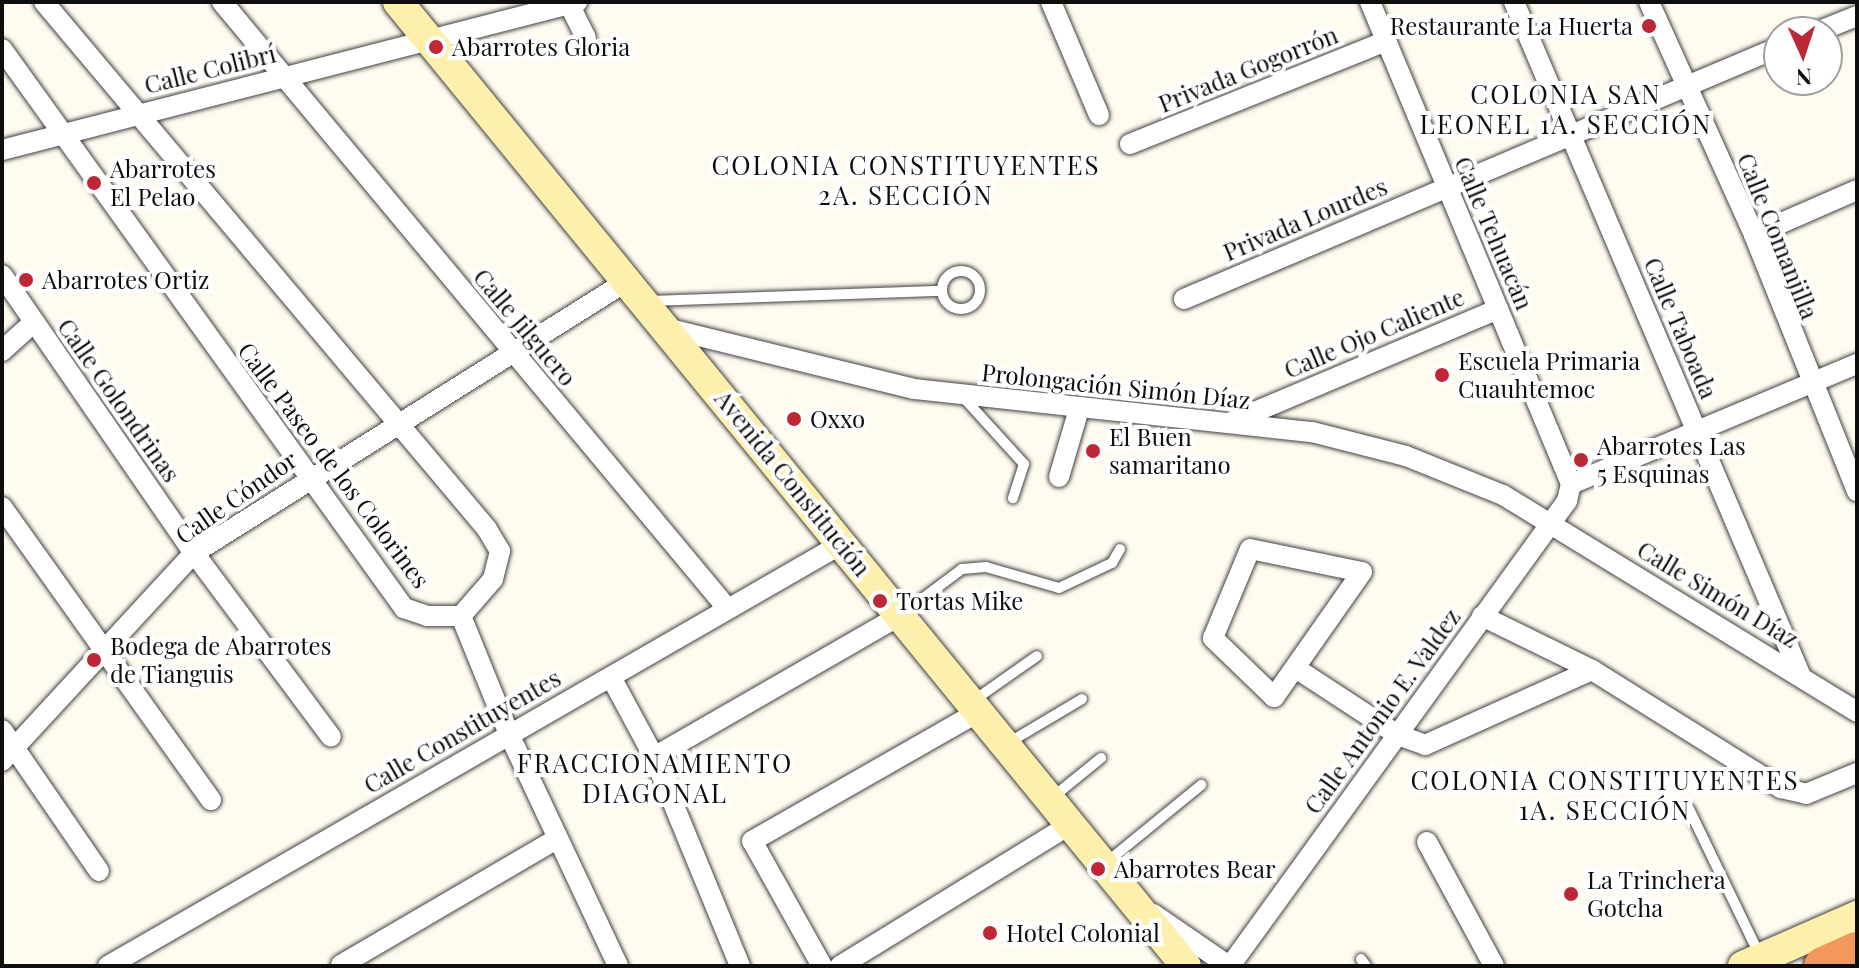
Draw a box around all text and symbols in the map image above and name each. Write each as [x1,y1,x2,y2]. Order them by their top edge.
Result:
place label: Restaurante La Huerta [1389,12,1633,40]
north arrow [1763,16,1843,96]
marker: Restaurante La Huerta [1640,17,1658,35]
street label: Privada Gogorrón [1154,20,1342,118]
place label: Abarrotes Gloria [452,33,630,61]
marker: Abarrotes Gloria [427,38,445,56]
street label: Calle Colibrí [141,39,279,99]
text: N [1795,63,1813,93]
district label: COLONIA SAN LEONEL 1A. SECCIÓN [1420,78,1712,140]
district label: COLONIA CONSTITUYENTES 2A. SECCIÓN [711,149,1101,210]
street label: Calle Comanjilla [1732,149,1824,323]
street label: Calle Tehuacán [1449,152,1539,314]
place label: Abarrotes El Pelao [110,155,216,211]
street label: Privada Lourdes [1219,171,1391,267]
marker: Abarrotes El Pelao [85,174,103,192]
street label: Calle Taboada [1638,253,1724,403]
street label: Calle Jilguero [468,263,582,391]
place label: Abarrotes Ortiz [42,266,209,294]
marker: Abarrotes Ortiz [17,271,35,289]
street label: Calle Ojo Caliente [1280,282,1468,384]
street label: Calle Golondrinas [52,313,186,487]
street label: Calle Paseo de los Colorines [232,336,436,594]
place label: Escuela Primaria Cuauhtemoc [1458,347,1641,403]
street label: Prolongación Simón Díaz [980,358,1252,414]
marker: Escuela Primaria Cuauhtemoc [1433,366,1451,384]
street label: Avenida Constitución [709,384,877,582]
place label: Oxxo [810,405,865,433]
marker: Oxxo [785,410,803,428]
place label: El Buen samaritano [1109,423,1231,479]
place label: Abarrotes Las 5 Esquinas [1597,432,1746,488]
marker: El Buen samaritano [1084,442,1102,460]
street label: Calle Cóndor [170,445,302,549]
marker: Abarrotes Las 5 Esquinas [1572,451,1590,469]
street label: Calle Simón Díaz [1632,535,1804,653]
place label: Tortas Mike [896,587,1023,615]
marker: Tortas Mike [871,592,889,610]
street label: Calle Antonio E. Valdez [1297,602,1467,820]
place label: Bodega de Abarrotes de Tianguis [110,632,333,688]
marker: Bodega de Abarrotes de Tianguis [85,651,103,669]
street label: Calle Constituyentes [358,663,566,799]
district label: FRACCIONAMIENTO DIAGONAL [517,747,793,808]
district label: COLONIA CONSTITUYENTES 1A. SECCIÓN [1410,764,1800,826]
place label: Abarrotes Bear [1114,855,1276,883]
marker: Abarrotes Bear [1089,860,1107,878]
place label: La Trinchera Gotcha [1587,866,1727,922]
marker: La Trinchera Gotcha [1562,885,1580,903]
place label: Hotel Colonial [1006,919,1160,947]
marker: Hotel Colonial [981,924,999,942]

